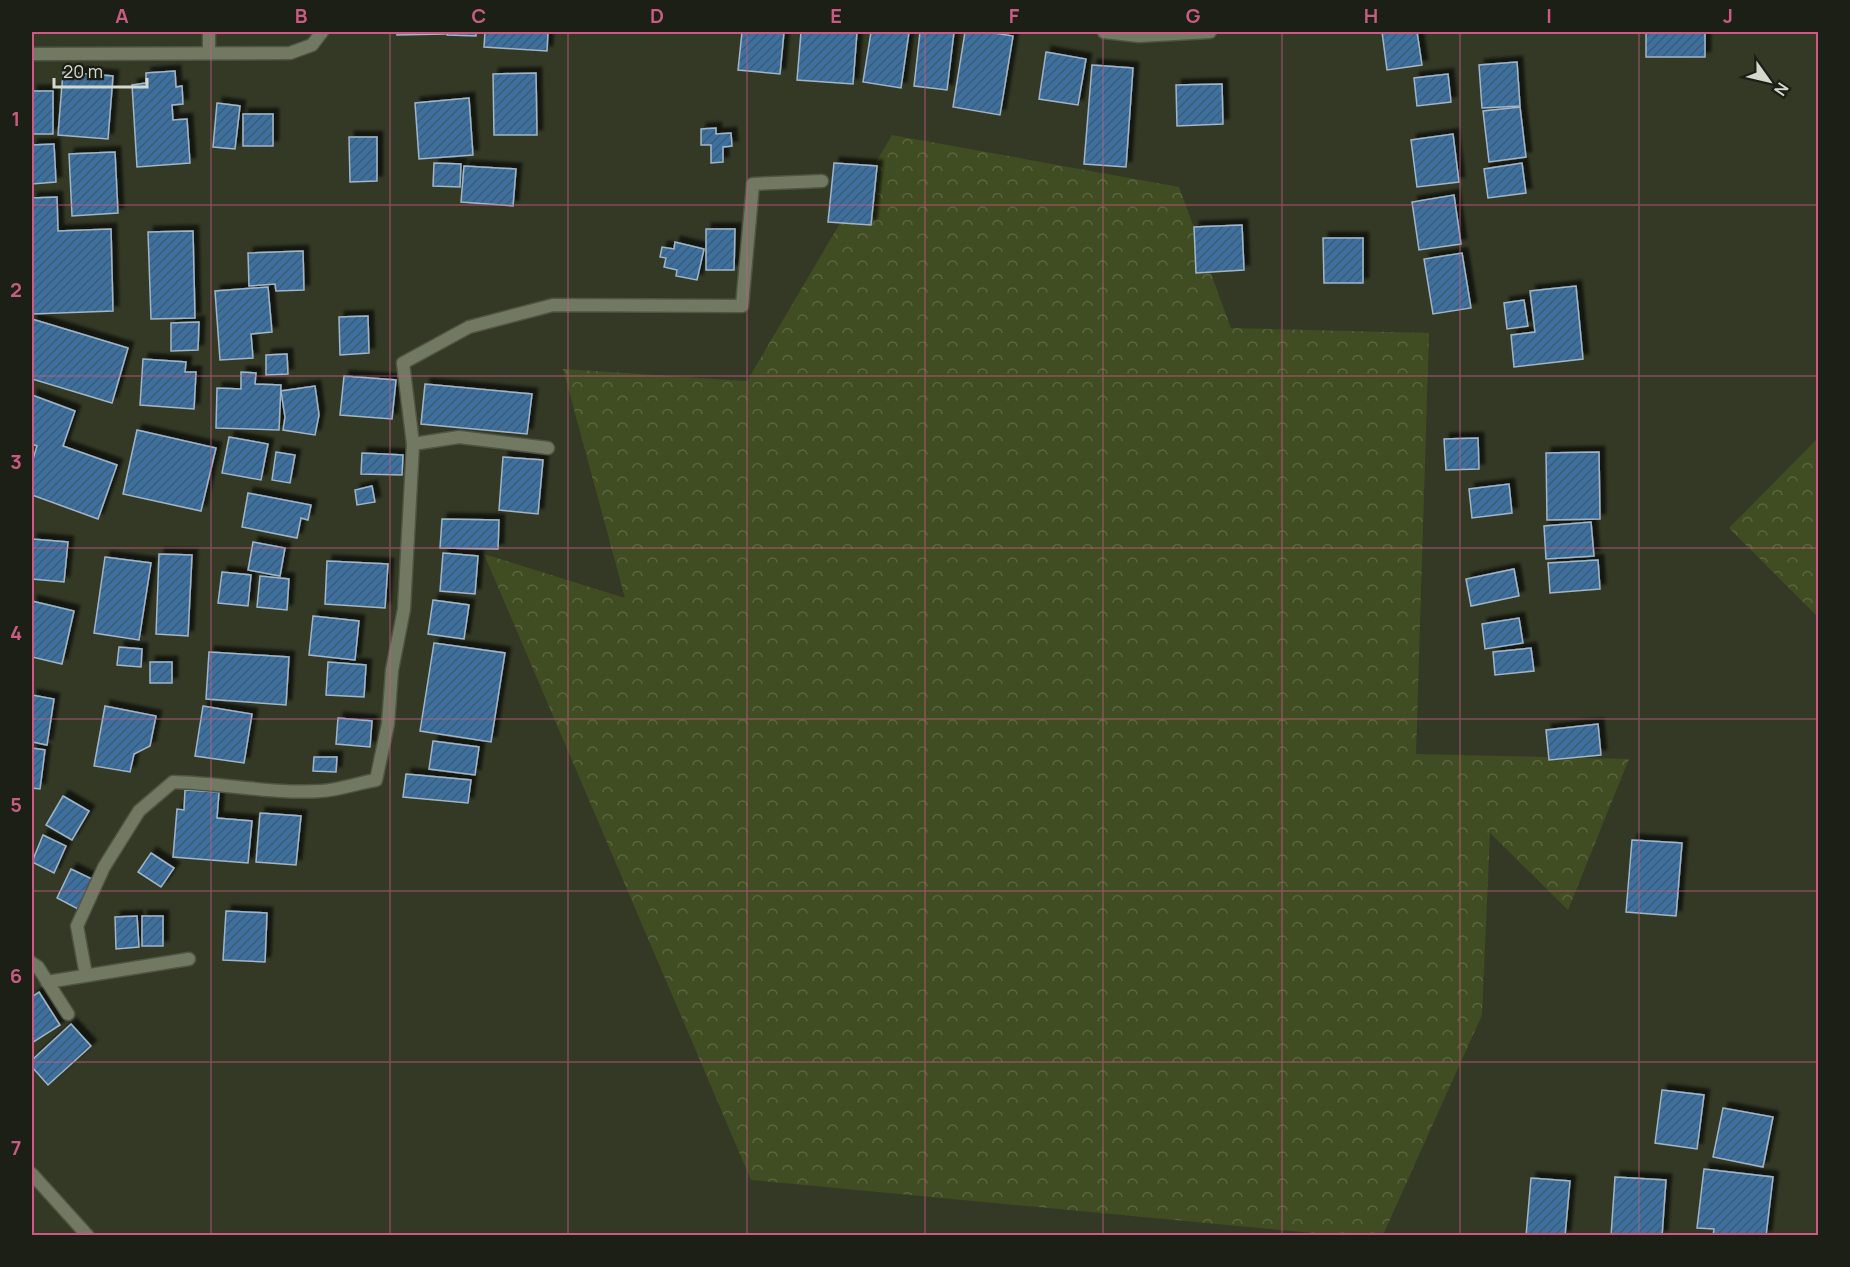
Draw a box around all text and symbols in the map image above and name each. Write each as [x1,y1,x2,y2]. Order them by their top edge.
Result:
text: A [115,2,129,29]
text: B [295,2,308,29]
text: C [472,2,486,29]
text: D [650,2,664,29]
text: E [830,2,842,29]
text: F [1009,2,1020,29]
text: G [1186,2,1201,29]
text: H [1364,2,1378,29]
text: I [1546,2,1552,29]
text: J [1723,2,1733,29]
scale bar [54,51,147,89]
north arrow [1739,51,1799,111]
text: 20 m [63,59,103,83]
text: N [1769,78,1794,100]
text: 1 [12,105,20,132]
text: 2 [10,276,22,303]
text: 3 [10,448,22,475]
text: 4 [10,619,22,646]
text: 5 [10,791,22,818]
text: 6 [10,962,22,989]
text: 7 [11,1134,21,1161]

